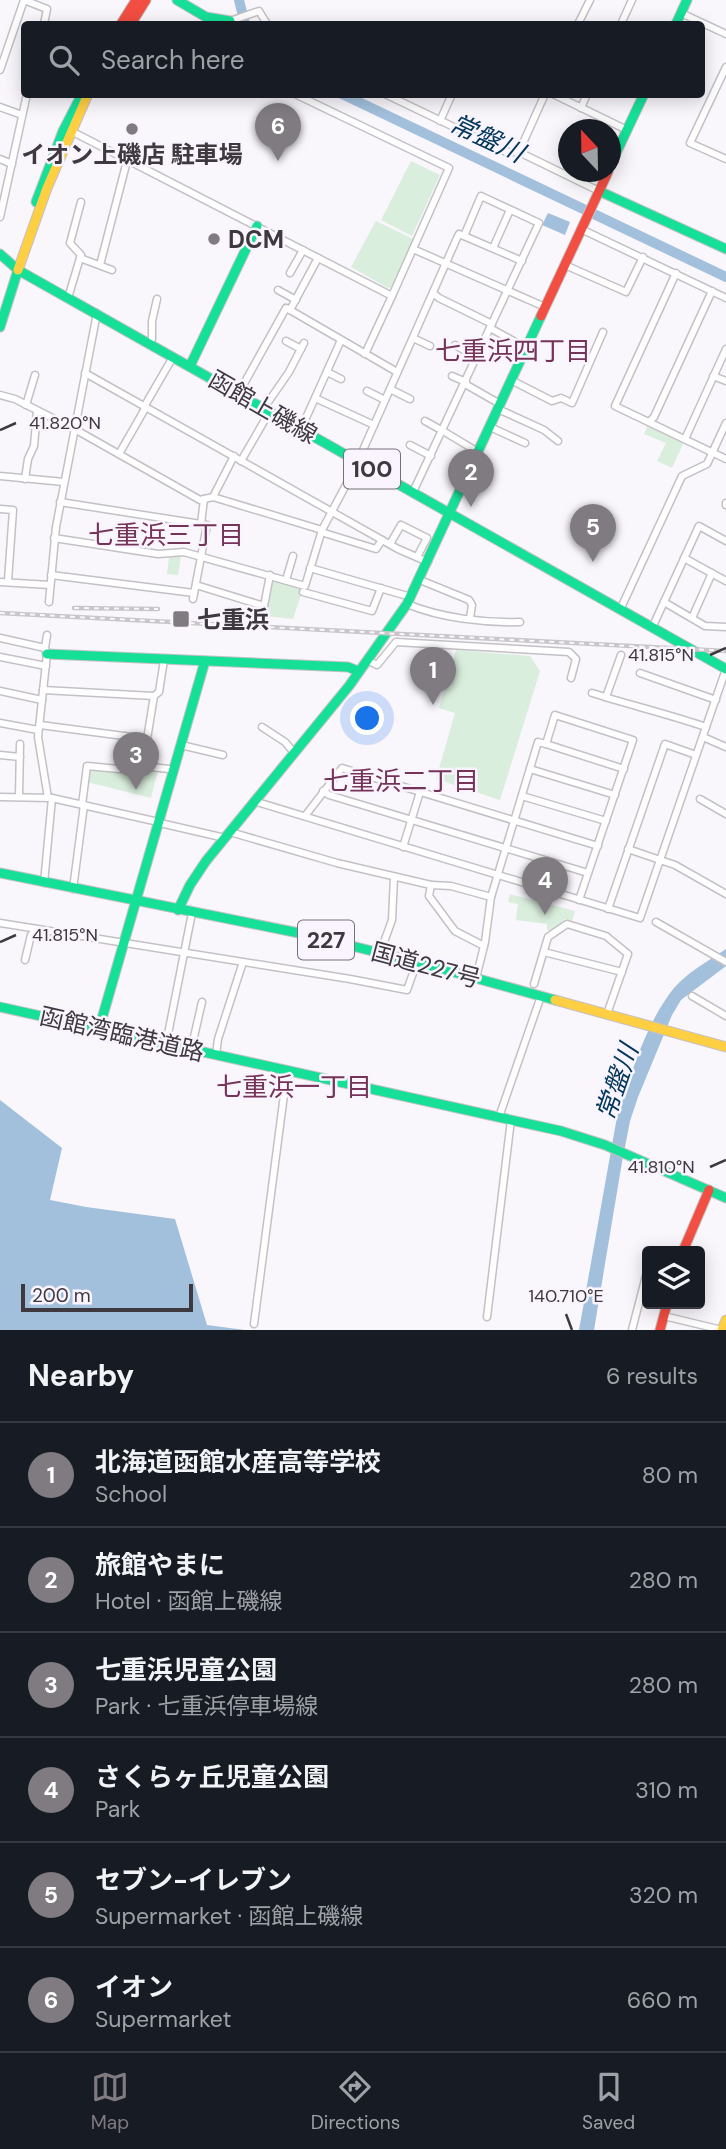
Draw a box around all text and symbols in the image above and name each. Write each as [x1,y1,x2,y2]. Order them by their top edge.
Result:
search box [21,21,705,98]
icon: search [45,41,83,79]
text: Search here [101,43,244,77]
pin: 6 [255,103,301,161]
water label: 常盤川 [444,106,532,171]
north arrow [558,119,621,182]
marker: イオン上磯店 駐車場 [124,121,140,137]
place label: イオン上磯店 駐車場 [21,139,243,170]
place label: DCM [228,224,284,255]
marker: DCM [206,231,222,247]
district label: 七重浜四丁目 [435,334,591,368]
street label: 函館上磯線 [203,364,323,450]
text: 41.820°N [29,411,101,435]
road number: 100 [344,449,400,489]
pin: 2 [448,449,494,507]
pin: 5 [570,504,616,562]
district label: 七重浜三丁目 [88,518,244,552]
place label: 七重浜 [197,604,269,635]
marker: 七重浜 [171,609,191,629]
text: 41.815°N [628,643,694,667]
pin: 1 [410,647,456,705]
your location [350,701,384,735]
pin: 3 [113,732,159,790]
district label: 七重浜二丁目 [323,764,479,798]
pin: 4 [522,857,568,915]
road number: 227 [298,920,354,959]
text: 41.815°N [32,923,98,947]
street label: 国道227号 [368,936,484,994]
street label: 函館湾臨港道路 [37,1000,207,1068]
water label: 常盤川 [588,1037,647,1124]
district label: 七重浜一丁目 [216,1070,372,1104]
text: 41.810°N [627,1155,695,1179]
map controls [642,1246,705,1309]
button: layers [642,1246,705,1309]
scale bar [21,1281,192,1313]
text: 200 m [32,1283,91,1308]
text: 140.710°E [528,1284,604,1308]
text: Nearby [28,1356,134,1395]
text: 6 results [606,1361,698,1391]
text: 北海道函館水産高等学校 [95,1445,381,1479]
text: 1 [47,1460,55,1490]
text: 80 m [642,1460,698,1490]
text: School [95,1479,167,1509]
text: 旅館やまに [95,1548,225,1582]
text: 2 [44,1565,58,1595]
text: 280 m [629,1565,698,1595]
text: Hotel · 函館上磯線 [95,1586,283,1616]
text: 七重浜児童公園 [95,1653,277,1687]
text: 3 [44,1670,58,1700]
text: 280 m [629,1670,698,1700]
text: Park · 七重浜停車場線 [95,1691,318,1721]
text: さくらヶ丘児童公園 [95,1760,329,1794]
text: 4 [44,1775,58,1805]
text: 310 m [635,1775,698,1805]
text: Park [95,1794,140,1824]
text: セブン-イレブン [95,1863,292,1897]
text: 5 [44,1880,58,1910]
text: 320 m [629,1880,698,1910]
text: Supermarket · 函館上磯線 [95,1901,363,1931]
text: イオン [95,1970,173,2004]
text: 6 [44,1985,58,2015]
text: 660 m [627,1985,698,2015]
text: Supermarket [95,2004,231,2034]
tab: Map [91,2068,129,2135]
tab: Directions [311,2068,400,2135]
tab: Saved [582,2068,635,2135]

